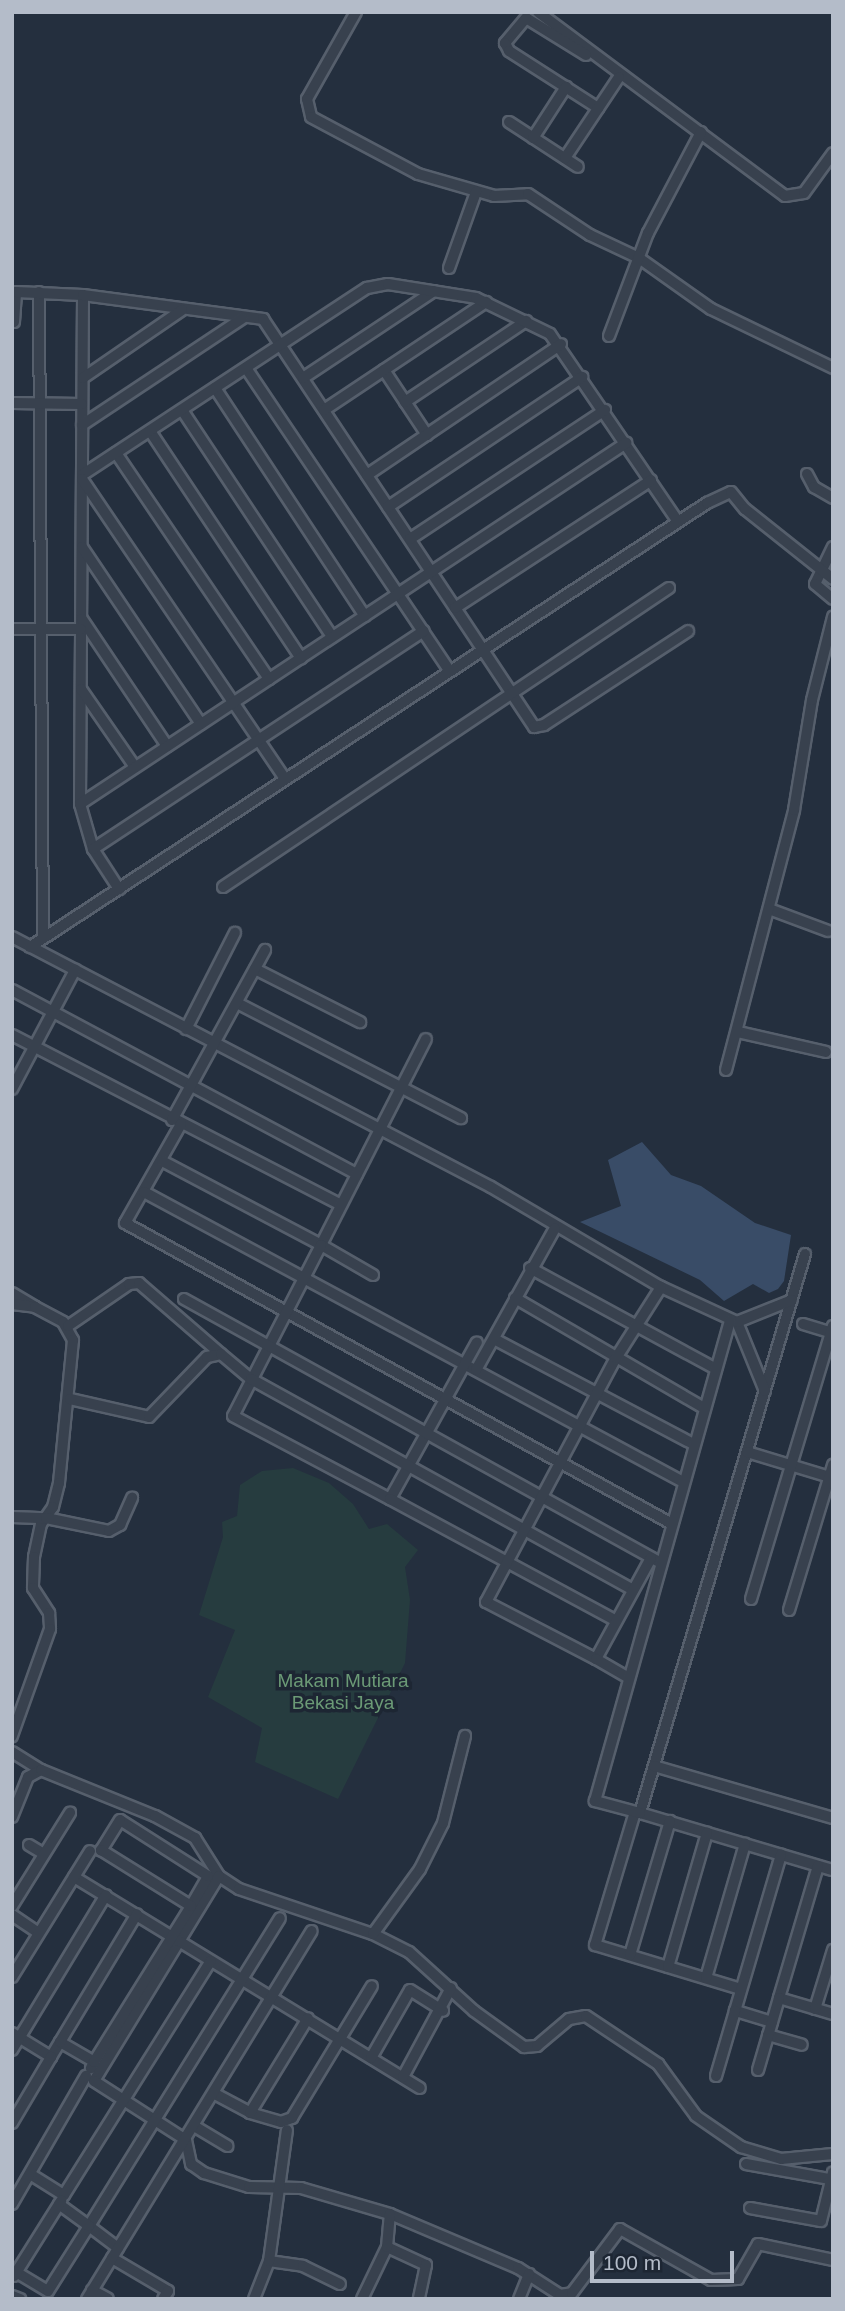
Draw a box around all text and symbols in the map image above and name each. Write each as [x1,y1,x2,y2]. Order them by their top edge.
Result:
park label: Makam Mutiara Bekasi Jaya [278,1670,408,1714]
scale bar [593,2238,736,2282]
text: 100 m [603,2251,661,2274]

